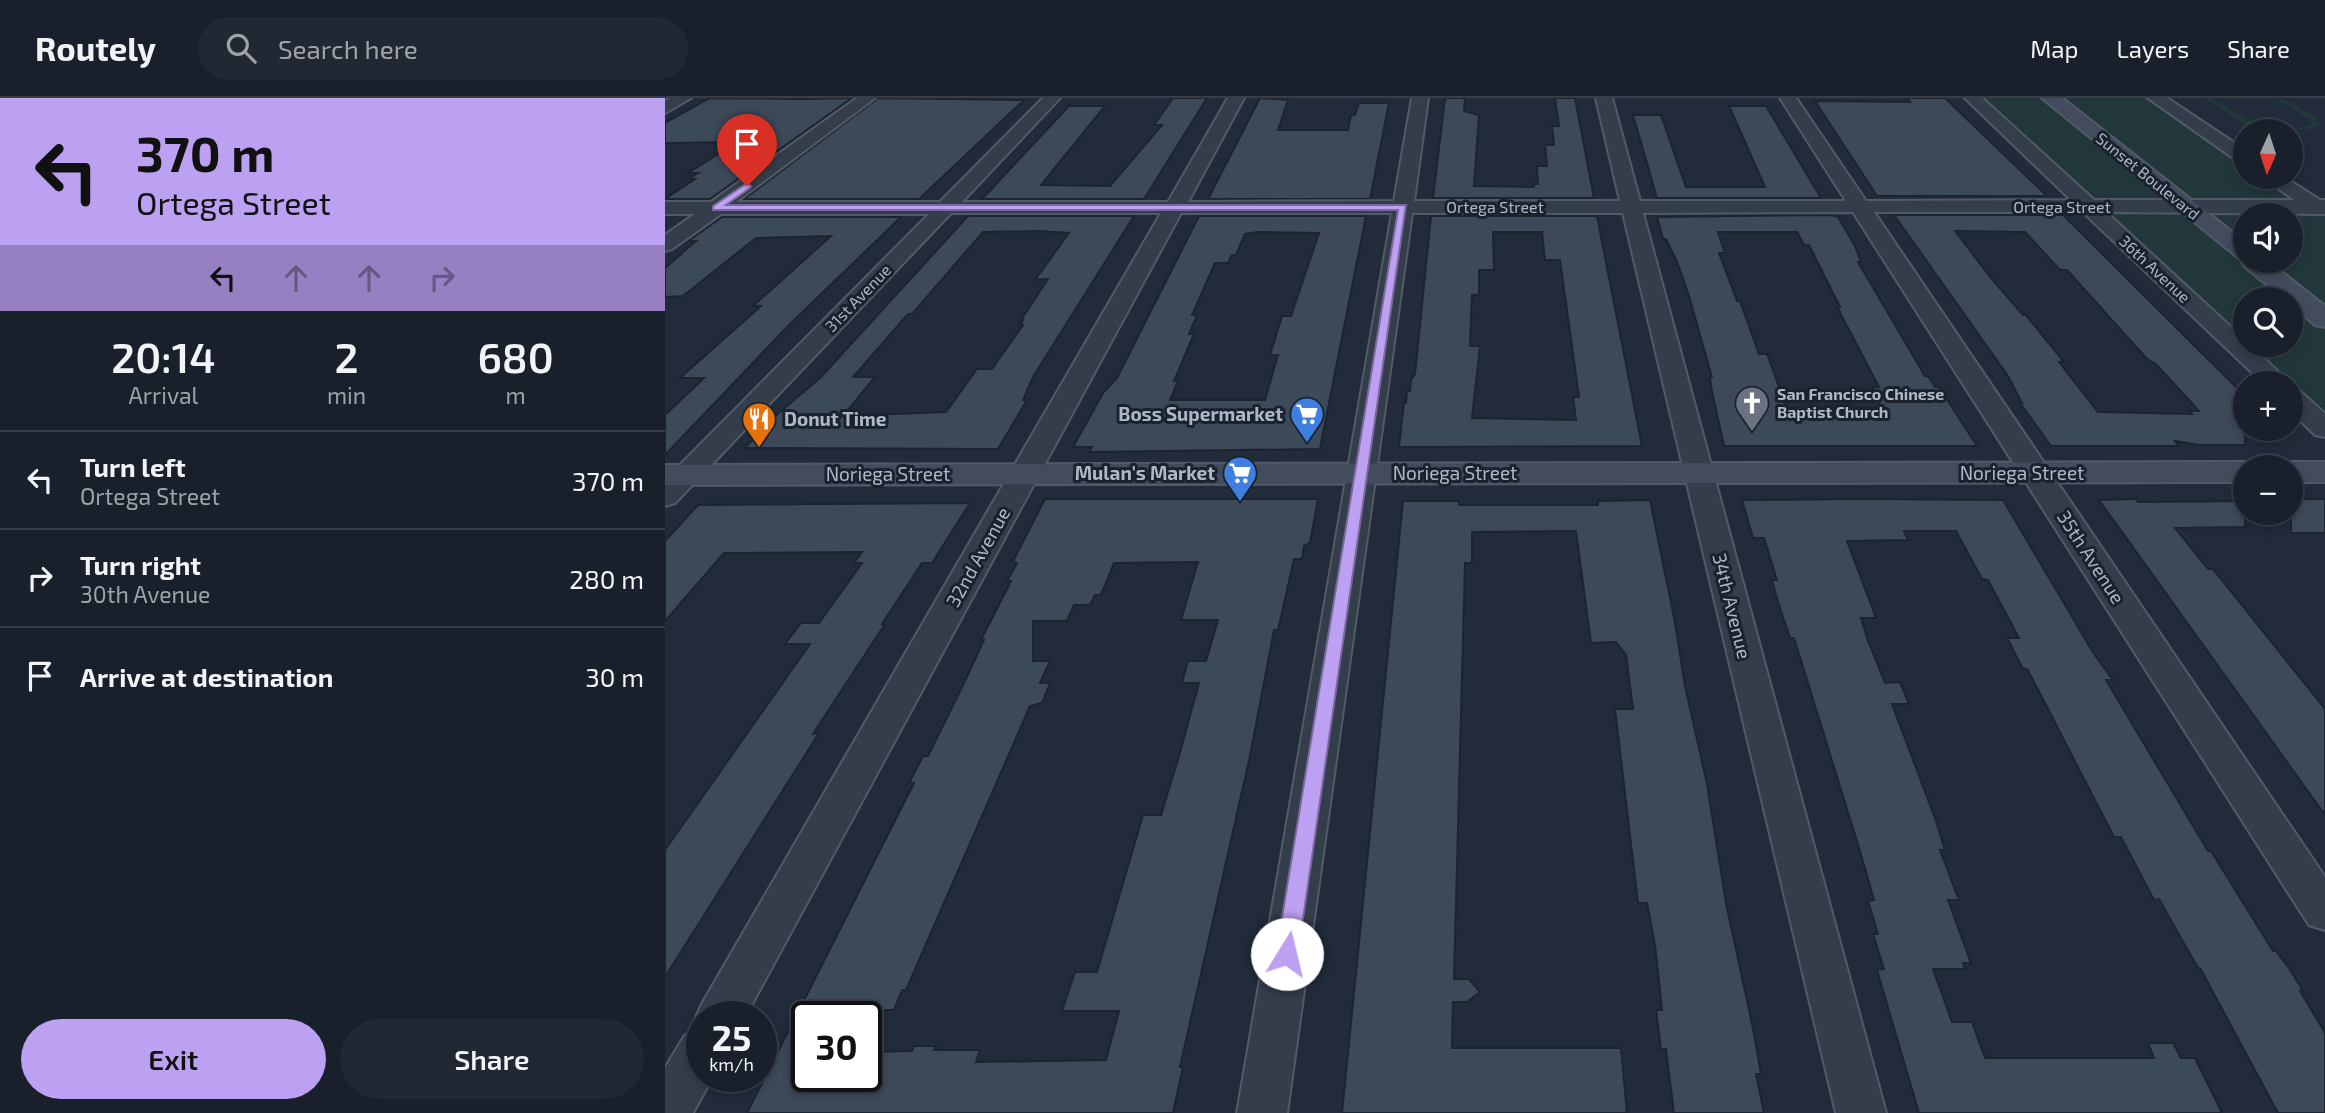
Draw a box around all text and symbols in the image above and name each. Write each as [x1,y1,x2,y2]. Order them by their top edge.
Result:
search box [198,17,688,80]
text: Routely [35,28,156,68]
icon: search [222,29,260,67]
text: Search here [278,33,418,64]
text: Map [2030,34,2078,63]
text: Layers [2116,34,2189,63]
text: Share [2227,34,2290,63]
pin [717,114,777,186]
north arrow [2233,119,2303,189]
map controls [2233,119,2303,525]
text: 370 m [136,123,274,182]
icon: arrive [728,125,766,163]
icon: left [21,126,112,217]
street label: Sunset Boulevard [2093,128,2204,223]
text: Ortega Street [136,183,331,221]
street label: Ortega Street [1446,197,1544,216]
street label: Ortega Street [2013,197,2111,216]
button: sound [2233,203,2303,273]
street label: 36th Avenue [2116,231,2195,306]
icon: left [204,259,242,297]
icon: ahead [277,259,315,297]
icon: ahead [350,259,388,297]
icon: right [423,259,461,297]
street label: 31st Avenue [821,260,894,335]
button: search [2233,287,2303,357]
text: 20:14 [111,331,216,381]
text: 2 [334,331,359,381]
text: 680 [477,331,554,381]
button: + [2233,371,2303,441]
text: Arrival [128,381,198,409]
text: min [327,381,366,409]
text: m [505,381,526,409]
church icon: San Francisco Chinese Baptist Church [1733,384,1771,433]
place label: San Francisco Chinese Baptist Church [1777,384,1944,421]
supermarket icon: Boss Supermarket [1288,395,1326,444]
restaurant icon: Donut Time [740,400,778,449]
place label: Boss Supermarket [1118,402,1283,425]
place label: Donut Time [784,407,887,430]
text: Turn left [80,451,186,482]
supermarket icon: Mulan's Market [1221,454,1259,503]
button: − [2233,455,2303,525]
icon: left [21,461,59,499]
place label: Mulan's Market [1075,461,1215,484]
street label: Noriega Street [1393,461,1517,484]
street label: Noriega Street [1960,461,2084,484]
street label: Noriega Street [826,462,950,485]
text: 370 m [572,465,644,496]
text: Ortega Street [80,482,220,510]
street label: 32nd Avenue [941,503,1014,611]
street label: 35th Avenue [2053,506,2130,608]
text: Turn right [80,549,201,580]
street label: 34th Avenue [1708,551,1757,661]
icon: right [21,559,59,597]
text: 280 m [569,563,644,594]
text: 30th Avenue [80,580,210,608]
icon: arrive [21,657,59,695]
text: Arrive at destination [80,661,333,692]
text: 30 m [585,661,644,692]
position arrow [1250,917,1324,991]
speed limit sign: 30 [791,1001,882,1092]
text: 25 [712,1016,751,1058]
button: Exit [21,1019,326,1099]
button: Share [340,1019,644,1099]
text: km/h [709,1053,754,1075]

